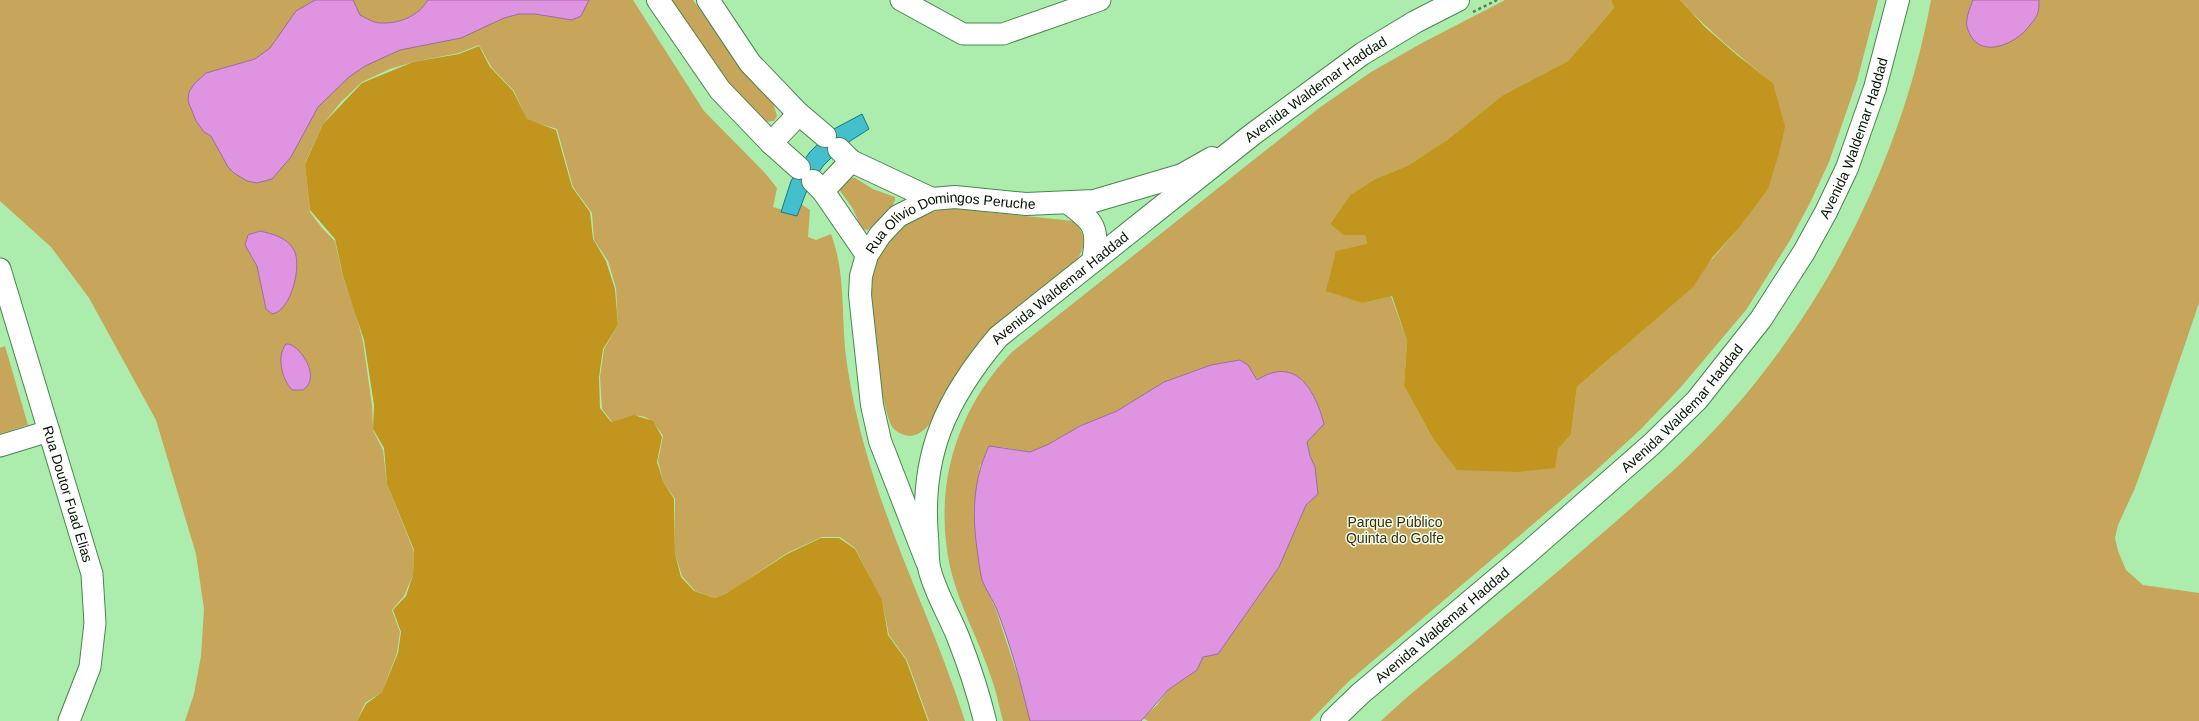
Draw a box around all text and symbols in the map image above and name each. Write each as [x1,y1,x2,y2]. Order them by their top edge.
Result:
street label: Avenida Waldemar Haddad [1242,33,1389,145]
street label: Avenida Waldemar Haddad [1816,56,1891,221]
street label: Rua Olívio Domingos Peruche [862,189,1036,256]
street label: Avenida Waldemar Haddad [988,228,1132,347]
street label: Avenida Waldemar Haddad [1618,341,1746,475]
street label: Rua Doutor Fuad Elias [40,424,96,564]
park label: Parque Público Quinta do Golfe [1346,514,1444,546]
street label: Avenida Waldemar Haddad [1372,564,1512,686]

